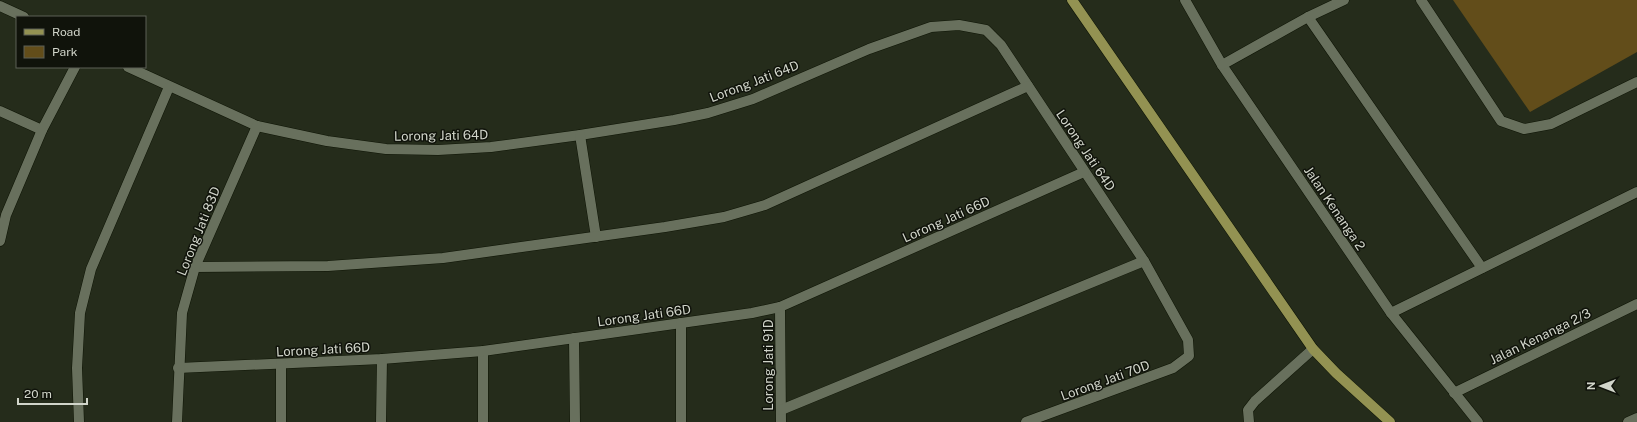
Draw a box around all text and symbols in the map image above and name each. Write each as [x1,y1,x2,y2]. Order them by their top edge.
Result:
legend [16,16,146,68]
text: Road [52,25,80,39]
text: Park [52,45,78,59]
street label: Lorong Jati 64D [707,58,801,105]
street label: Lorong Jati 64D [1053,107,1118,194]
street label: Lorong Jati 64D [394,127,488,144]
street label: Jalan Kenanga 2 [1301,163,1368,253]
street label: Lorong Jati 83D [174,185,223,278]
street label: Lorong Jati 66D [900,193,992,245]
street label: Lorong Jati 66D [596,302,692,329]
street label: Jalan Kenanga 2/3 [1487,305,1593,367]
street label: Lorong Jati 91D [761,319,776,411]
street label: Lorong Jati 66D [276,340,370,359]
street label: Lorong Jati 70D [1059,357,1152,404]
north arrow [1581,366,1621,406]
scale bar [18,380,87,406]
text: N [1585,382,1597,390]
text: 20 m [24,387,52,401]

